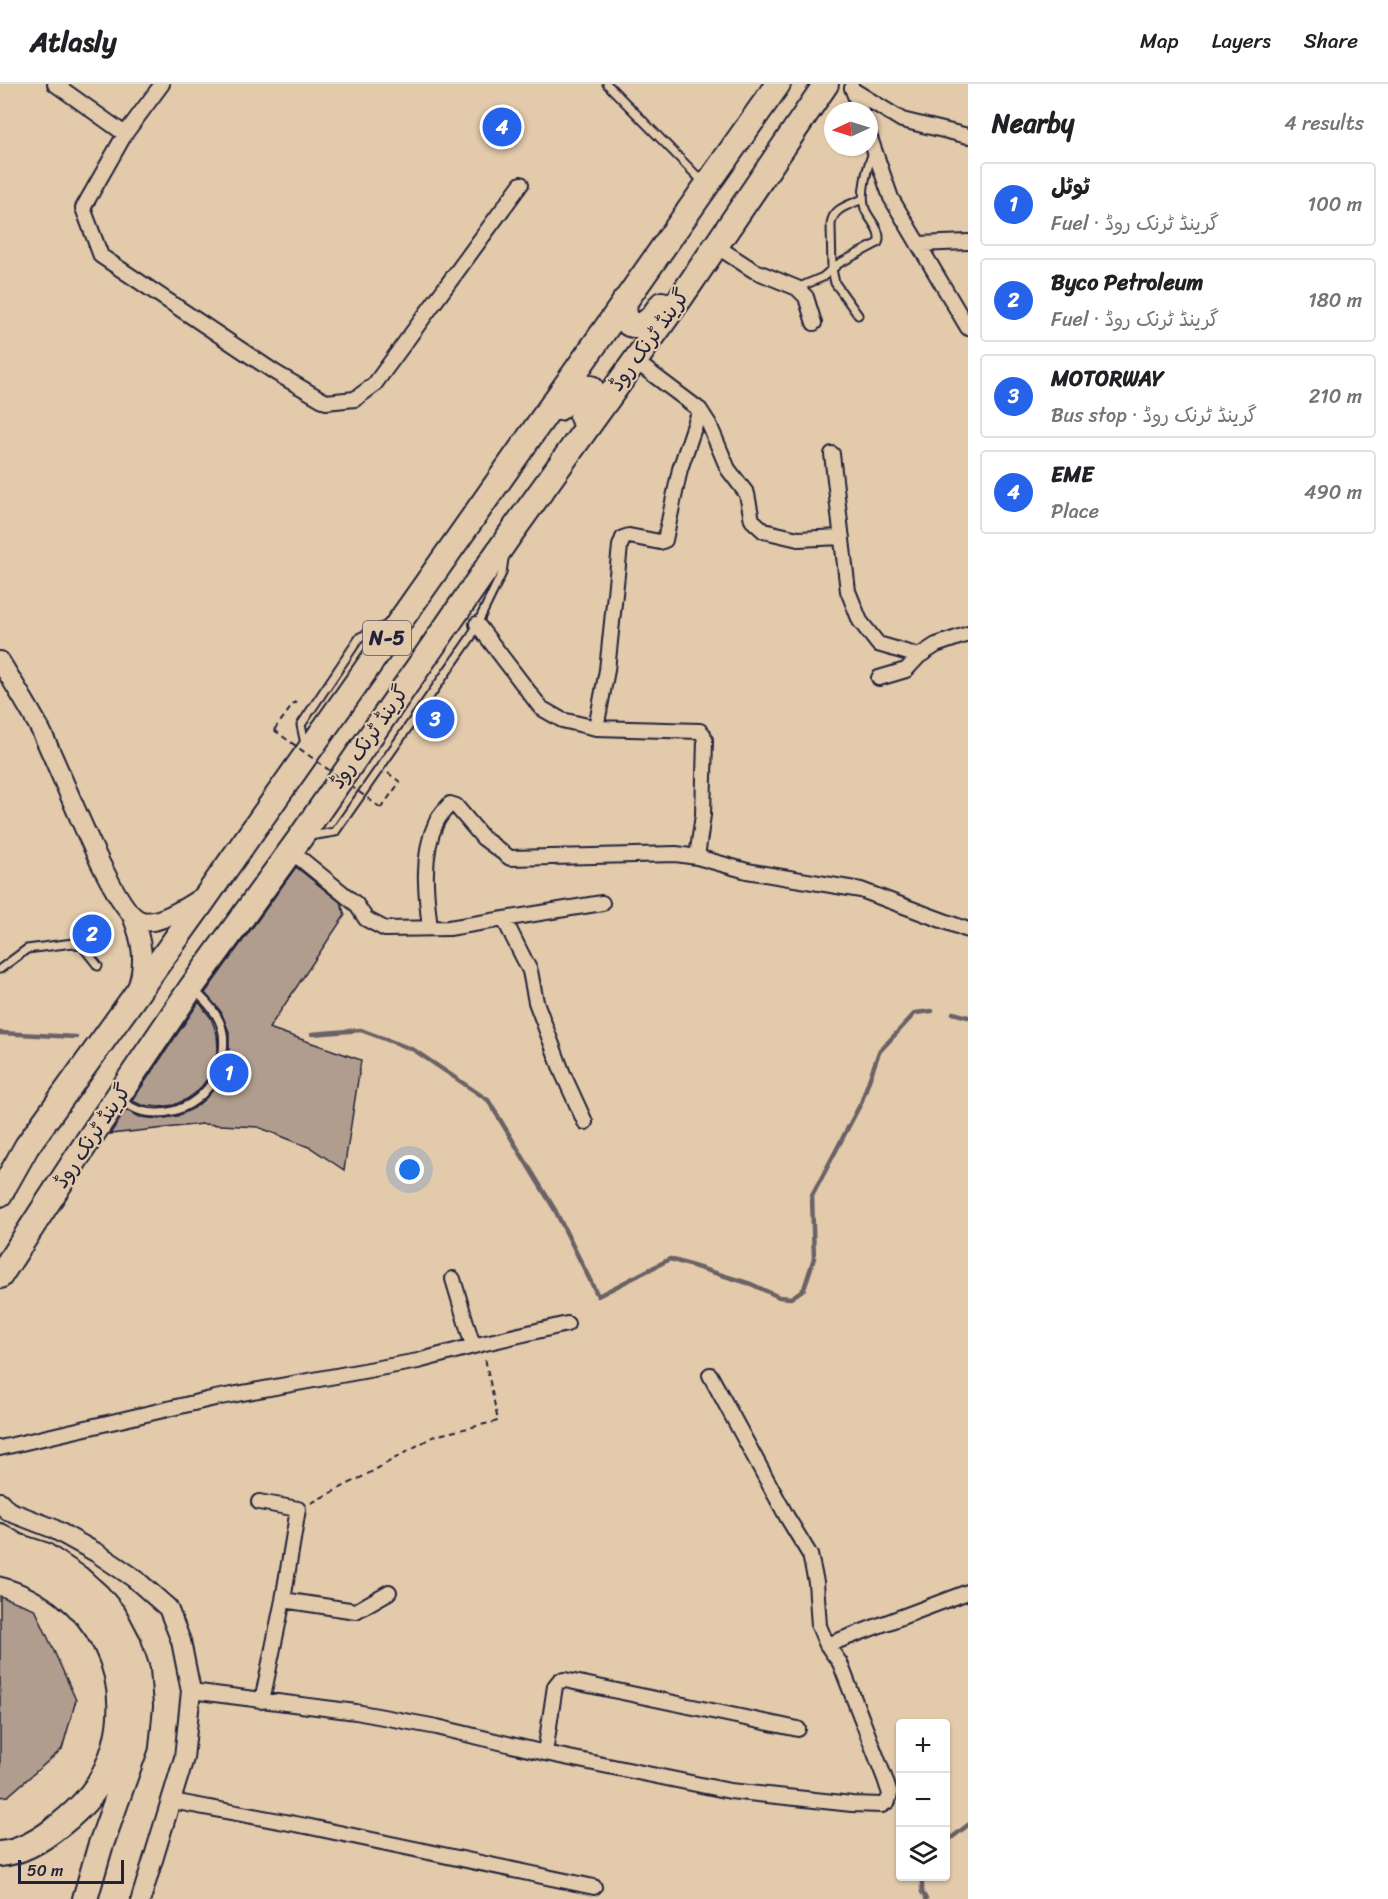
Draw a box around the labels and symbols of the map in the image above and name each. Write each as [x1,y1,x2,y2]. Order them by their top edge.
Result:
north arrow [824,102,878,156]
pin: 4 [482,104,522,150]
street label: گرینڈ ٹرنک روڈ [598,280,700,400]
road number: N-5 [363,621,411,655]
street label: گرینڈ ٹرنک روڈ [319,677,419,797]
pin: 3 [416,696,454,742]
pin: 2 [72,912,112,956]
pin: 1 [210,1050,248,1096]
street label: گرینڈ ٹرنک روڈ [43,1075,141,1197]
your location [395,1155,424,1184]
scale bar [18,1857,124,1884]

